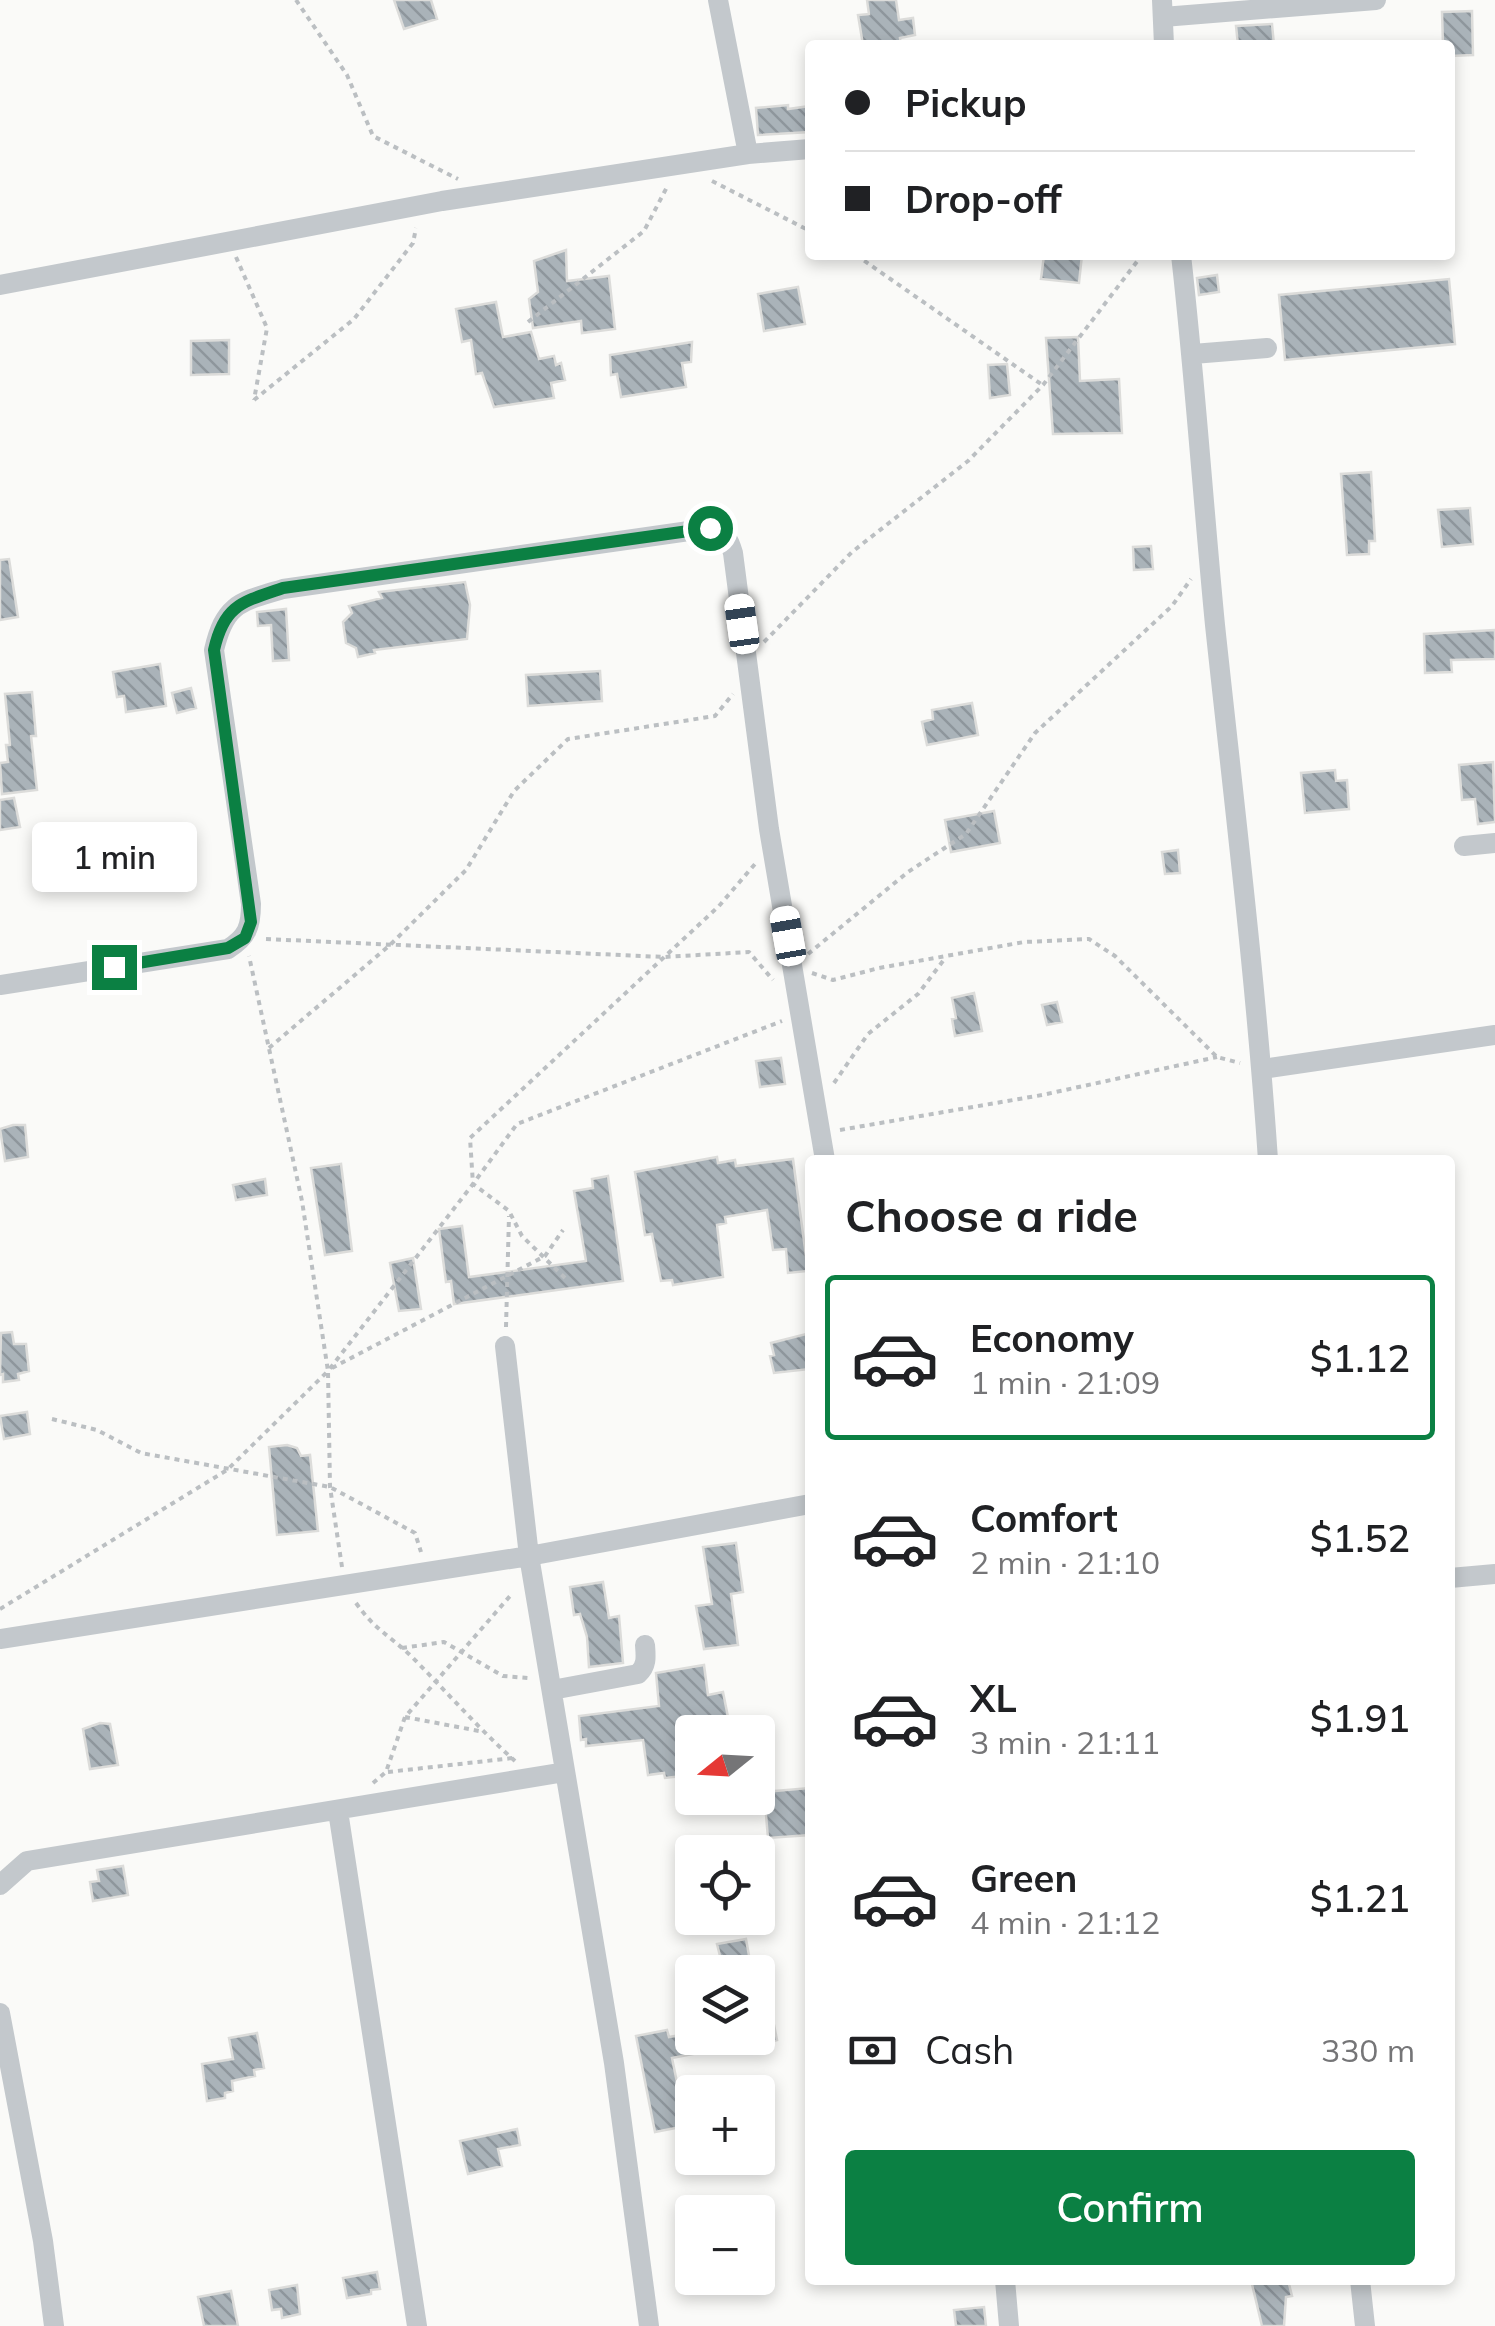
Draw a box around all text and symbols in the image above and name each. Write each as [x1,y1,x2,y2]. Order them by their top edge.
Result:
text: Pickup [905,79,1027,127]
text: Drop-off [905,175,1062,223]
route start [688,506,733,551]
car [723,592,761,656]
callout: 1 min [32,822,196,892]
text: 1 min [73,837,156,877]
car [768,904,808,968]
route end [92,945,137,990]
text: Choose a ride [845,1187,1138,1243]
icon: car [850,1313,940,1403]
text: Economy [970,1314,1134,1362]
text: $1.12 [1310,1334,1410,1382]
text: 1 min · 21:09 [970,1362,1160,1402]
icon: car [850,1493,940,1583]
text: Comfort [970,1494,1118,1542]
text: $1.52 [1310,1514,1410,1562]
text: 2 min · 21:10 [970,1542,1160,1582]
icon: car [850,1673,940,1763]
text: XL [970,1674,1017,1722]
text: $1.91 [1310,1694,1410,1742]
north arrow [675,1715,775,1815]
map controls [675,1715,775,2295]
text: 3 min · 21:11 [970,1722,1160,1762]
button: locate [675,1835,775,1935]
icon: car [850,1853,940,1943]
text: Green [970,1854,1077,1902]
text: $1.21 [1310,1874,1410,1922]
text: 4 min · 21:12 [970,1902,1160,1942]
button: layers [675,1955,775,2055]
icon: cash [845,2023,900,2078]
text: Cash [925,2026,1014,2074]
text: 330 m [1321,2030,1415,2070]
button: + [675,2075,775,2175]
button: Confirm [845,2150,1415,2265]
button: − [675,2195,775,2295]

